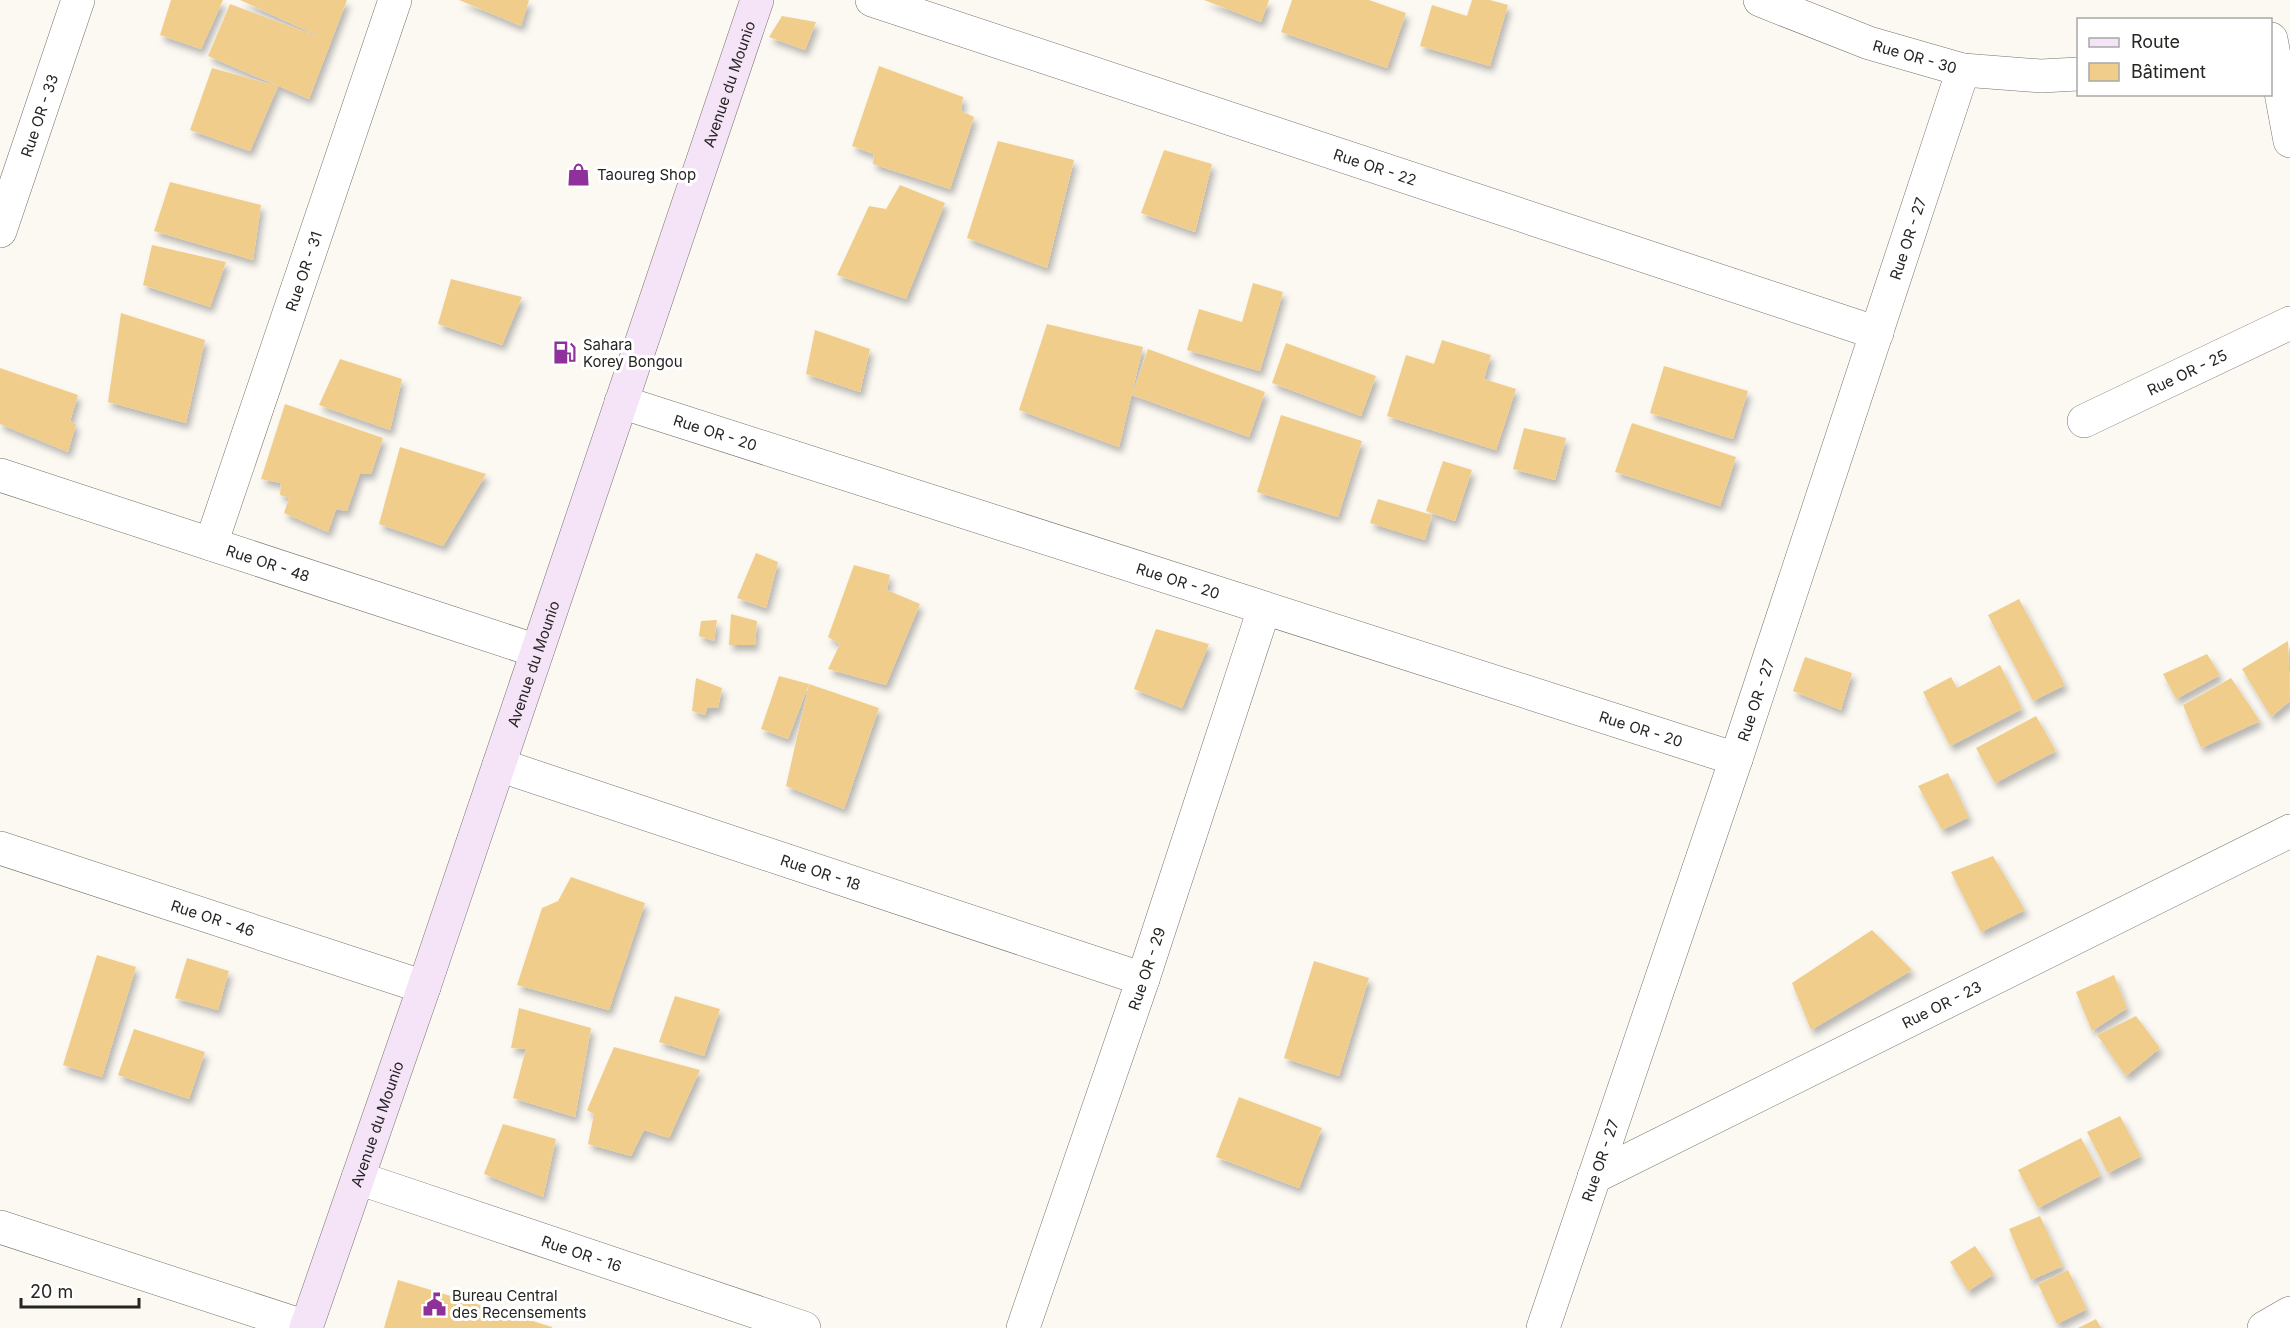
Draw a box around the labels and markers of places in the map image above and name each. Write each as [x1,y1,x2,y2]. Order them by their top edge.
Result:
shop icon: Taoureg Shop [566,161,592,187]
place label: Taoureg Shop [597,165,696,184]
place label: Sahara Korey Bongou [583,335,683,371]
fuel station icon: Sahara Korey Bongou [552,340,578,366]
place label: Bureau Central des Recensements [452,1286,587,1322]
public building icon: Bureau Central des Recensements [421,1291,447,1317]

